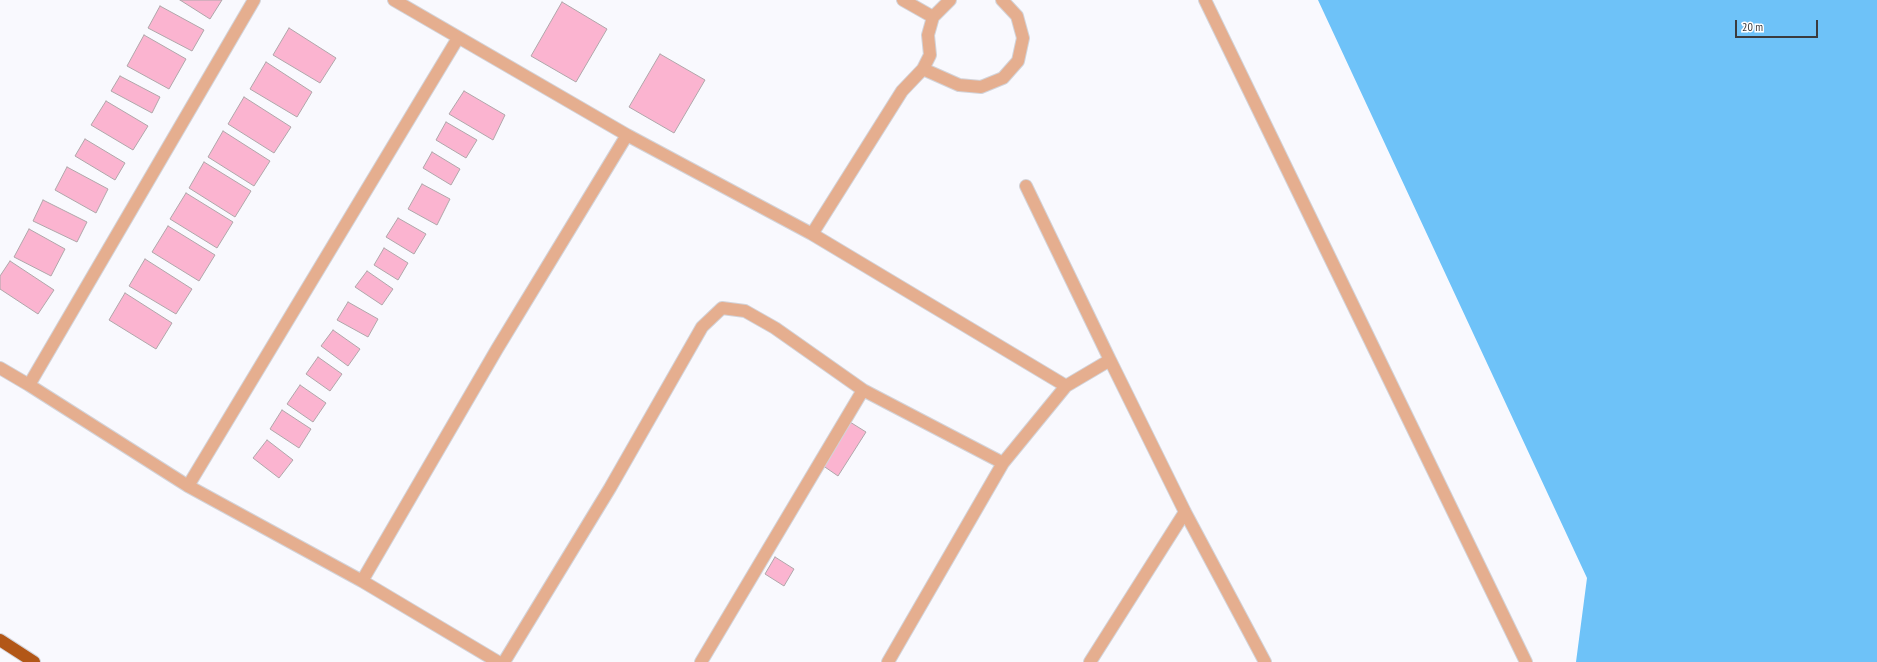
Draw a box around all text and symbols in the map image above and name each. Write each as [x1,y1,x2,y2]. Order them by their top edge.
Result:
scale bar [1737,12,1820,38]
text: 20 m [1742,19,1763,34]

